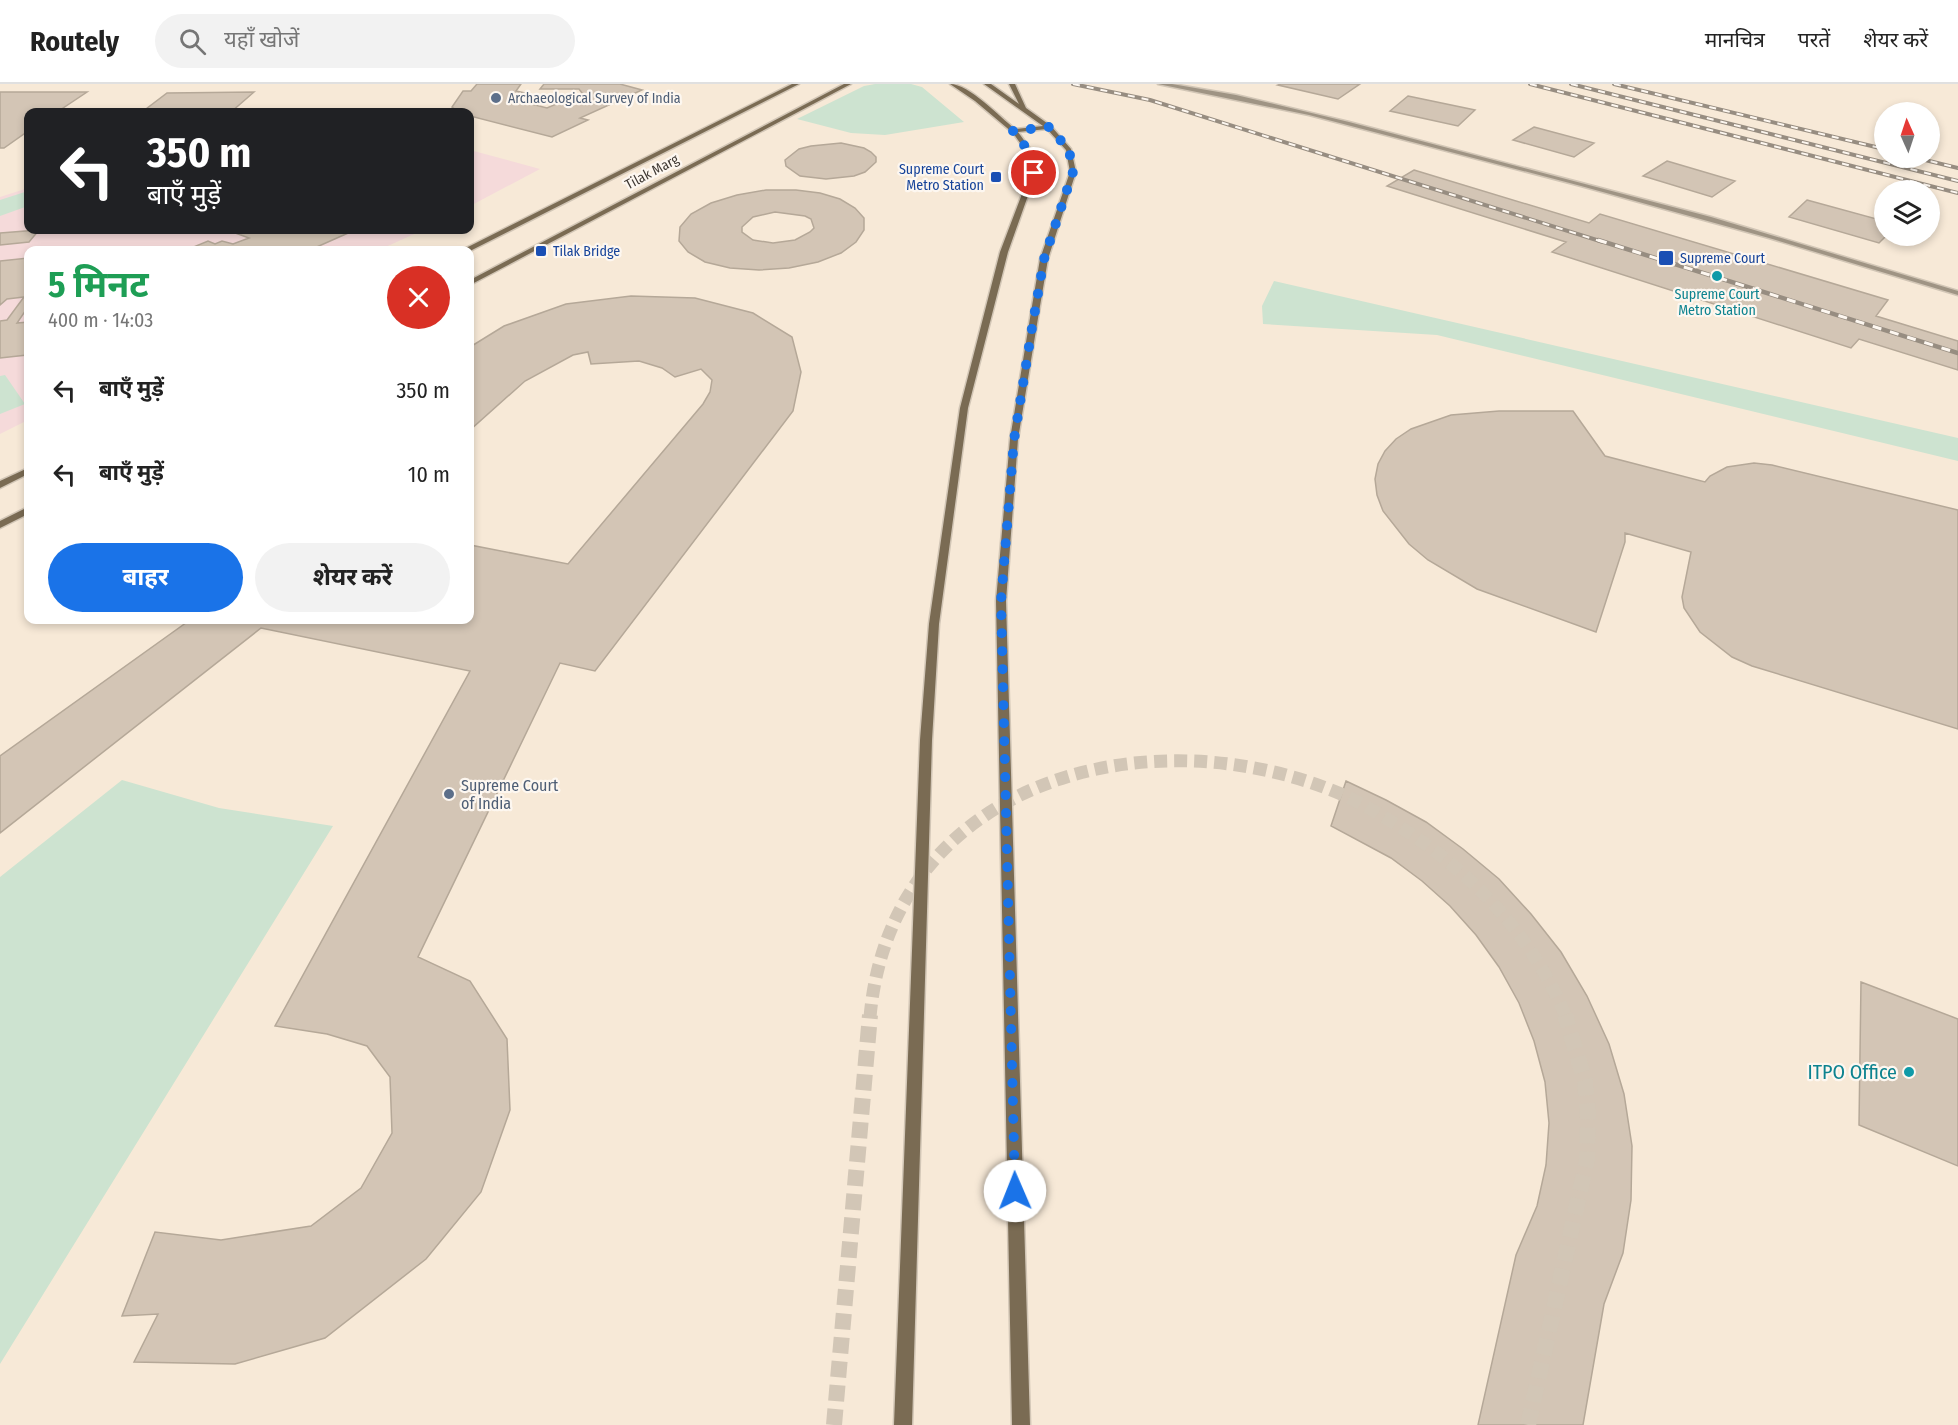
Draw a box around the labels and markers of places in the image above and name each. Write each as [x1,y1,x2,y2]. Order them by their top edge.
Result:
place label: Archaeological Survey of India [508,90,681,107]
marker: Archaeological Survey of India [489,91,503,105]
pin [1008,147,1059,198]
place label: Supreme Court‌ Metro Station [899,161,984,194]
marker: Supreme Court‌ Metro Station [989,170,1003,184]
place label: Tilak Bridge [553,243,620,260]
marker: Tilak Bridge [534,244,548,258]
marker: Supreme Court [1657,249,1675,267]
place label: Supreme Court [1680,250,1765,267]
marker: Supreme Court Metro Station [1710,269,1724,283]
place label: Supreme Court Metro Station [1674,286,1760,319]
place label: Supreme Court of India [461,776,559,813]
marker: Supreme Court of India [442,787,456,801]
place label: ITPO Office [1808,1060,1897,1084]
marker: ITPO Office [1902,1065,1916,1079]

